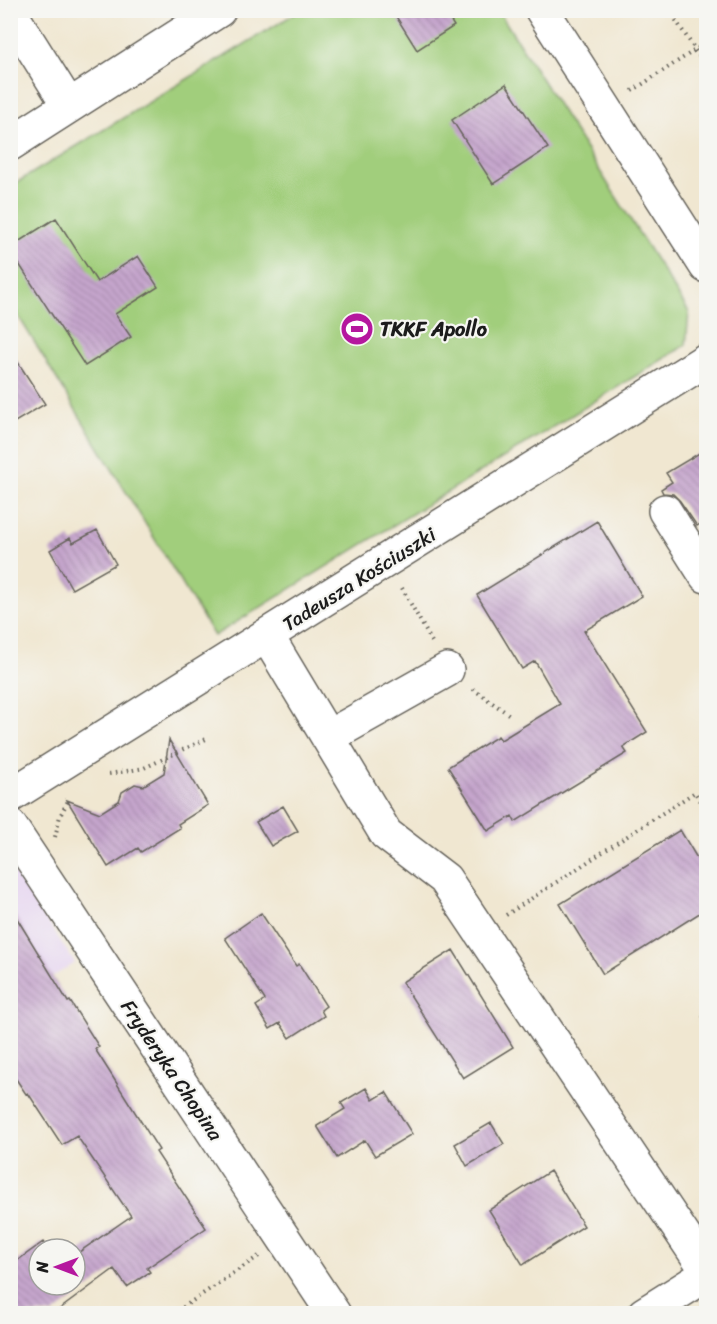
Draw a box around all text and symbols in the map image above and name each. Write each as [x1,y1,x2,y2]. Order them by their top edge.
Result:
sports icon: TKKF Apollo [339,311,375,347]
place label: TKKF Apollo [380,312,488,347]
street label: Tadeusza Kościuszki [275,517,445,641]
street label: Fryderyka Chopina [111,992,233,1149]
north arrow [27,1237,87,1297]
text: N [28,1261,57,1274]

